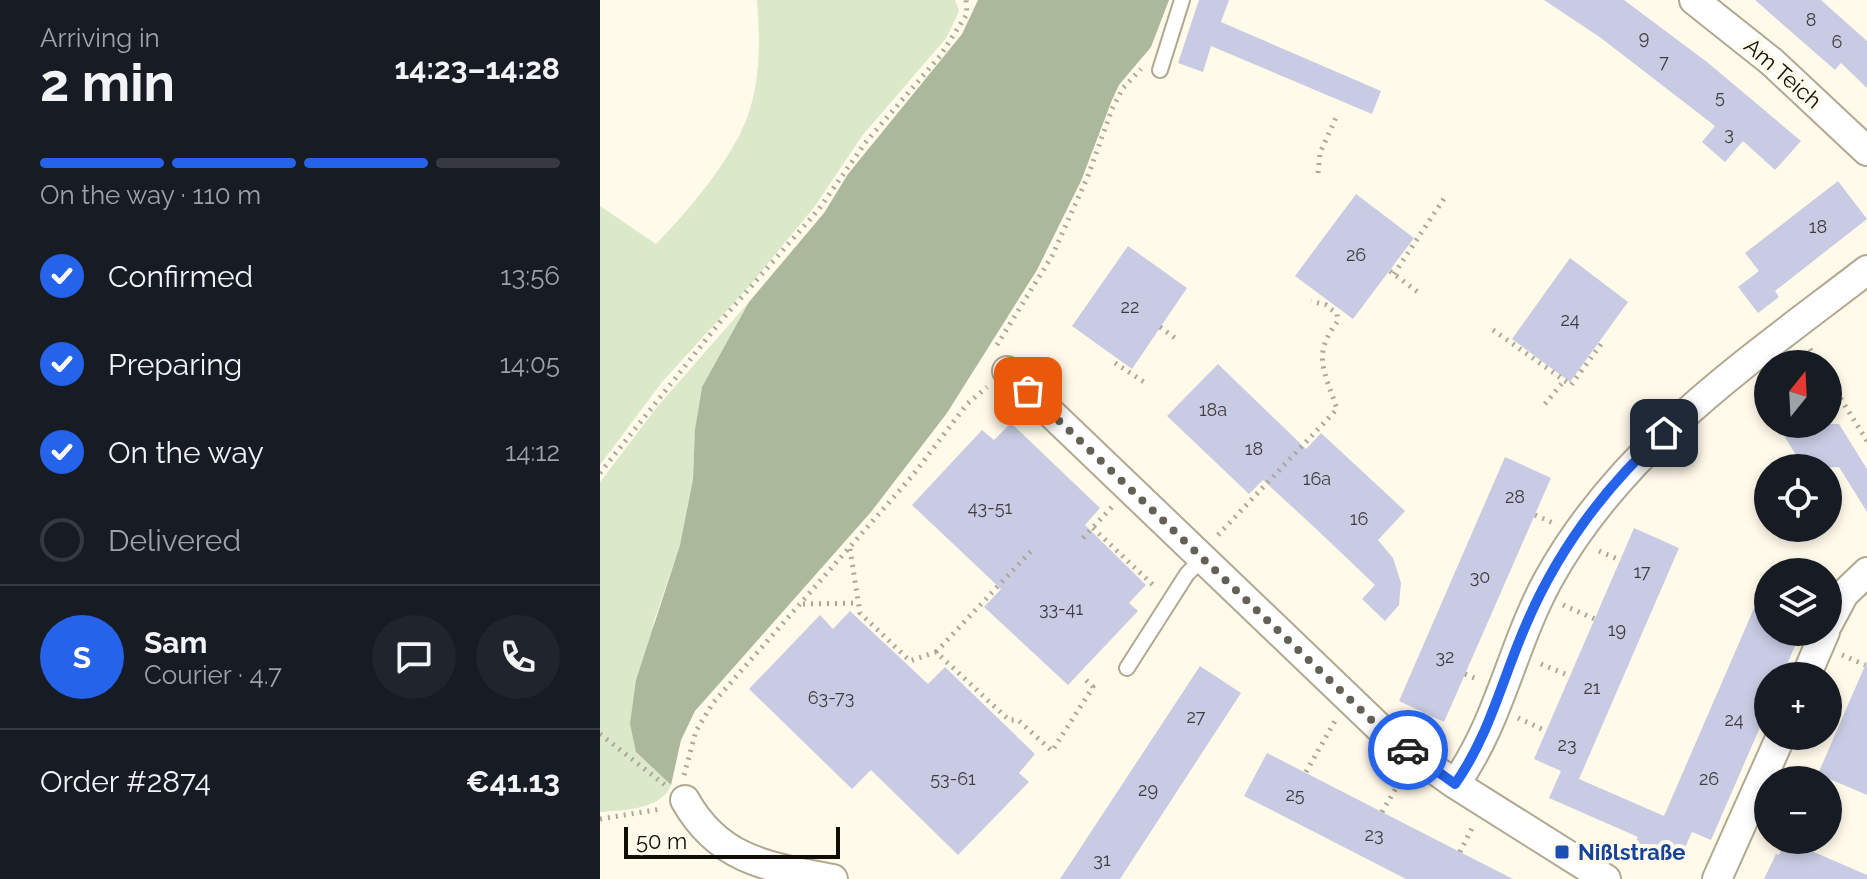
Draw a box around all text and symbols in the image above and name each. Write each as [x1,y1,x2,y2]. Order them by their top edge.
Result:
house number: 8 [1806,9,1816,30]
text: Arriving in [40,23,160,53]
house number: 9 [1639,27,1649,48]
house number: 6 [1832,31,1843,52]
street label: Am Teich [1739,32,1827,114]
text: 14:23–14:28 [394,51,560,86]
house number: 7 [1659,51,1669,72]
text: 2 min [40,52,175,113]
house number: 5 [1715,86,1725,107]
house number: 3 [1724,123,1734,144]
text: On the way · 110 m [40,180,261,210]
house number: 18 [1809,216,1827,237]
house number: 26 [1346,244,1366,265]
icon: check [40,254,84,298]
text: Confirmed [108,259,253,294]
text: 13:56 [500,261,560,291]
house number: 22 [1121,296,1139,317]
house number: 24 [1560,309,1580,330]
icon: check [40,342,84,386]
text: Preparing [108,347,242,382]
text: 14:05 [500,349,560,379]
north arrow [1754,350,1842,438]
map controls [1754,350,1842,854]
pin [994,357,1062,425]
icon: bag [1006,369,1050,413]
house number: 18a [1199,399,1227,420]
pin [1630,399,1698,467]
icon: home [1642,411,1686,455]
icon: check [40,430,84,474]
text: On the way [108,435,264,470]
text: 14:12 [505,437,560,467]
house number: 18 [1245,438,1263,459]
button: locate [1754,454,1842,542]
house number: 16a [1303,468,1331,489]
house number: 28 [1505,486,1525,507]
house number: 43-51 [968,497,1013,518]
house number: 16 [1350,508,1368,529]
text: Delivered [108,523,241,558]
button: layers [1754,558,1842,646]
house number: 17 [1633,561,1651,582]
house number: 30 [1470,566,1490,587]
house number: 33-41 [1039,598,1083,619]
button: chat [372,615,456,699]
button: phone [476,615,560,699]
house number: 19 [1608,619,1626,640]
text: Sam [144,625,207,660]
text: S [73,640,91,675]
house number: 32 [1436,646,1455,667]
text: Courier · 4.7 [144,660,282,690]
button: + [1754,662,1842,750]
house number: 21 [1583,677,1601,698]
house number: 63-73 [808,687,854,708]
house number: 27 [1186,706,1206,727]
house number: 24 [1724,709,1744,730]
courier [1368,710,1448,790]
icon: car [1386,728,1430,772]
house number: 23 [1558,734,1577,755]
text: Order #2874 [40,764,211,799]
text: €41.13 [466,764,560,799]
button: − [1754,766,1842,854]
house number: 53-61 [930,768,976,789]
house number: 26 [1699,768,1719,789]
house number: 29 [1138,779,1158,800]
house number: 25 [1285,784,1305,805]
scale bar [624,823,840,859]
house number: 23 [1365,824,1384,845]
text: 50 m [636,828,687,854]
place label: Nißlstraße [1578,839,1685,865]
marker: Nißlstraße [1553,843,1571,861]
house number: 31 [1093,849,1111,870]

